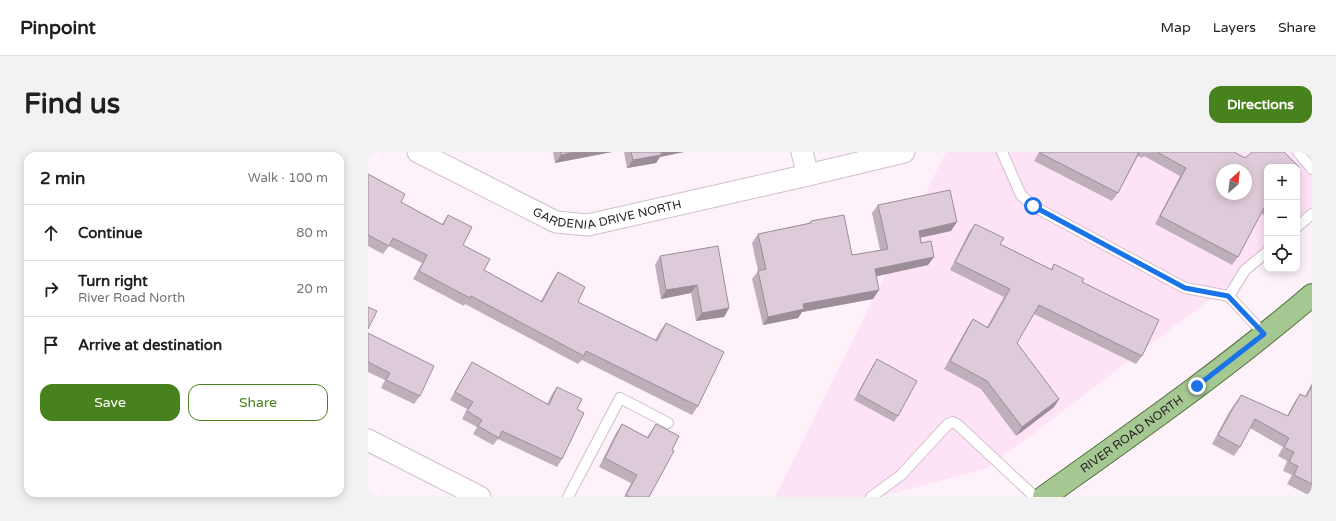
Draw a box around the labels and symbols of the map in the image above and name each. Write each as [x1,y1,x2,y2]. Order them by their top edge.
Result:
north arrow [1216,164,1252,200]
street label: GARDENIA DRIVE NORTH [530,197,683,232]
route start [1024,197,1042,215]
route end [1188,377,1206,395]
street label: RIVER ROAD NORTH [1078,392,1186,476]

